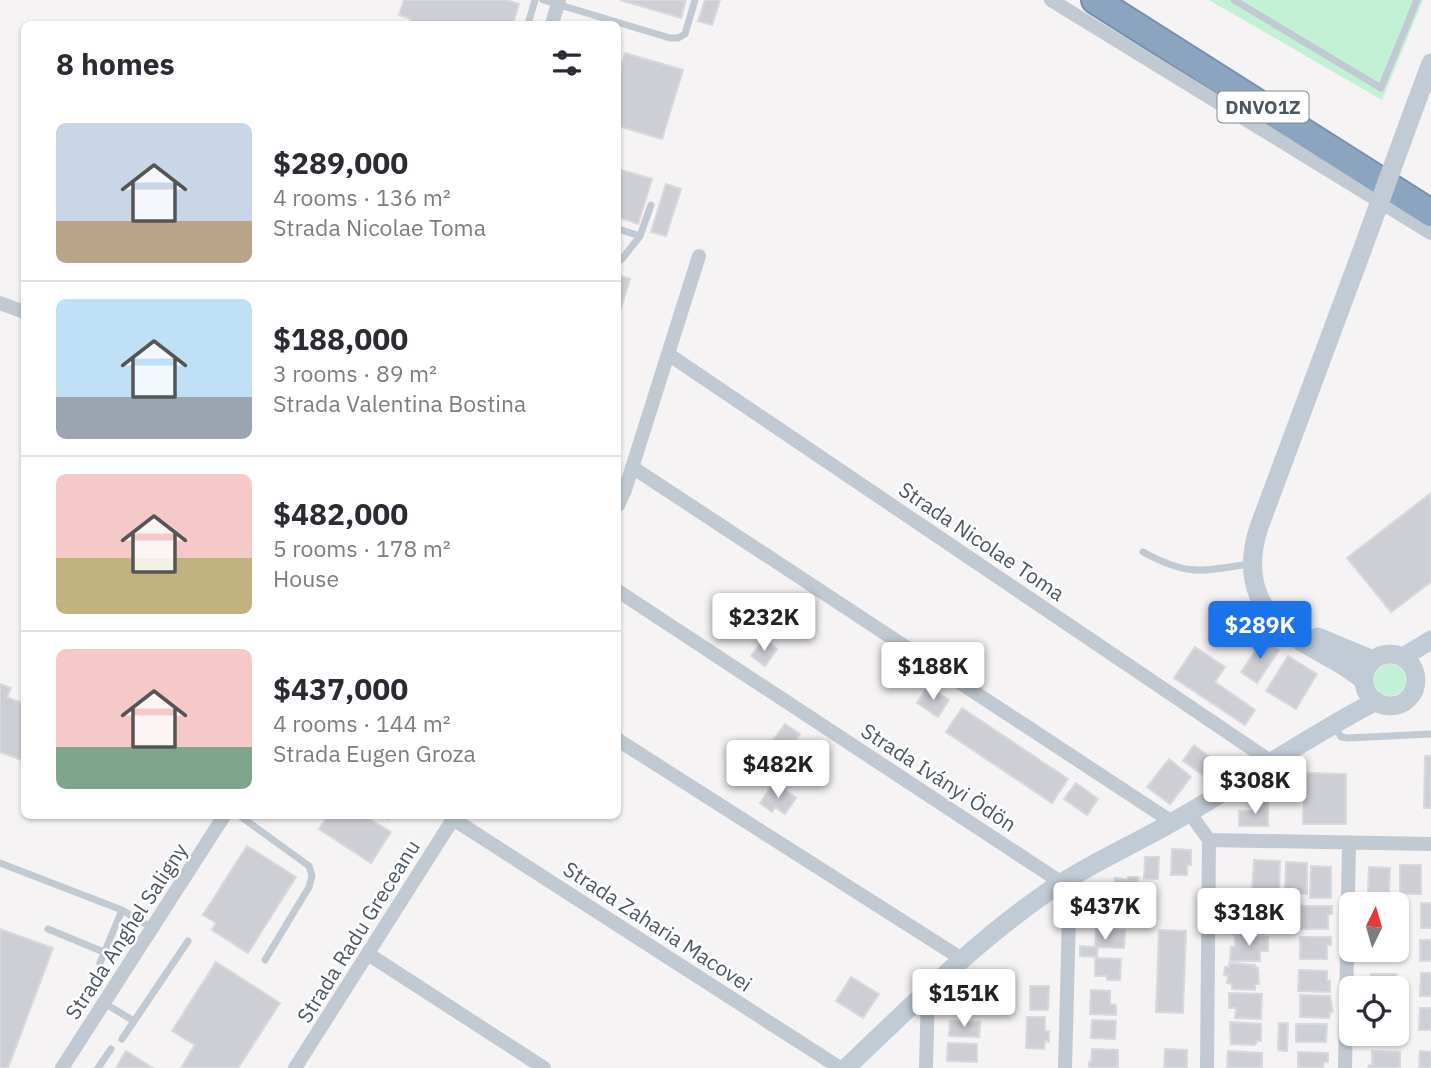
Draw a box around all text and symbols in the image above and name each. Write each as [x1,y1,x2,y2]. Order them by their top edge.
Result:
text: 8 homes [56,44,175,83]
icon: filters [548,44,586,82]
road number: DNVO1Z [1218,92,1308,122]
text: $289,000 [273,143,408,182]
icon: home [112,151,196,235]
text: 4 rooms · 136 m² [273,182,451,212]
text: Strada Nicolae Toma [273,212,486,242]
text: $188,000 [273,319,408,358]
icon: home [112,327,196,411]
text: 3 rooms · 89 m² [273,358,437,388]
text: Strada Valentina Bostina [273,388,526,418]
street label: Strada Nicolae Toma [894,475,1070,607]
text: $482,000 [273,494,408,533]
icon: home [112,502,196,586]
text: 5 rooms · 178 m² [273,533,451,563]
text: House [273,563,339,593]
pin: $232K [715,594,813,653]
text: $232K [728,601,800,631]
pin: $289K [1211,602,1309,661]
text: $289K [1224,609,1296,639]
pin: $188K [884,642,982,702]
text: $188K [897,650,969,680]
text: $437,000 [273,669,408,708]
icon: home [112,677,196,761]
text: 4 rooms · 144 m² [273,708,451,738]
street label: Strada Iványi Ödön [856,716,1022,838]
text: Strada Eugen Groza [273,738,476,768]
pin: $482K [729,740,827,800]
text: $482K [742,748,814,778]
pin: $308K [1206,756,1304,816]
text: $308K [1219,764,1291,794]
street label: Strada Radu Greceanu [290,834,426,1028]
street label: Strada Anghel Saligny [58,837,194,1025]
street label: Strada Zaharia Macovei [558,854,758,998]
pin: $437K [1056,883,1154,942]
pin: $318K [1200,888,1298,948]
text: $437K [1069,890,1141,920]
north arrow [1339,892,1409,962]
map controls [1339,892,1409,1046]
text: $318K [1213,896,1285,926]
pin: $151K [915,970,1013,1029]
button: locate [1339,976,1409,1046]
text: $151K [928,977,1000,1007]

